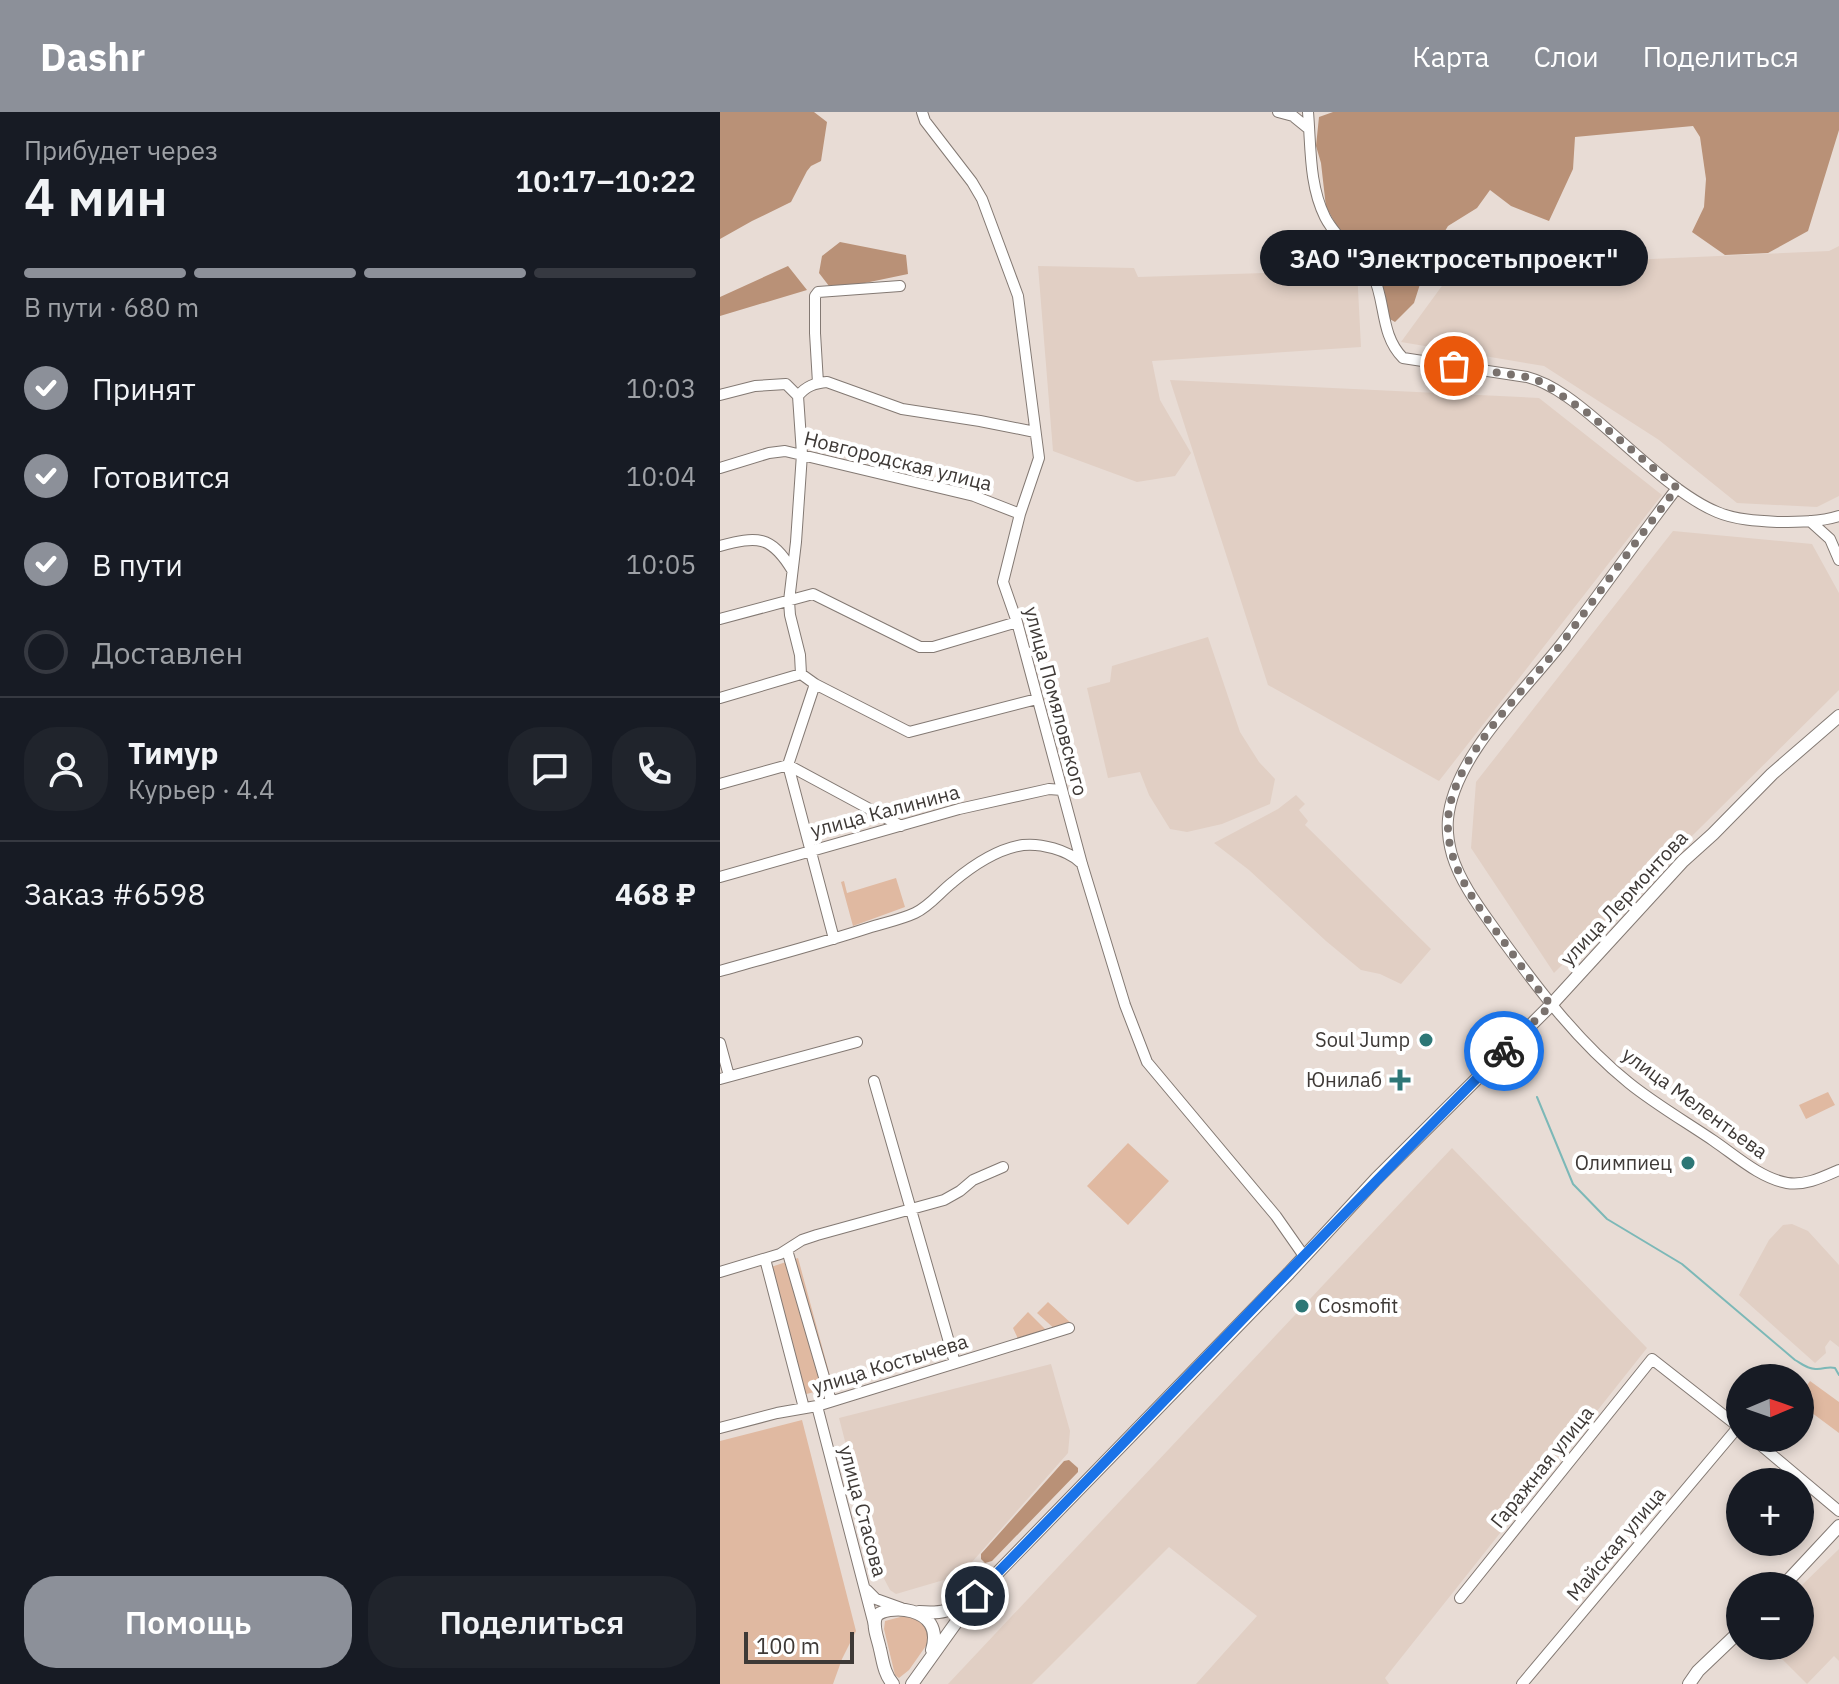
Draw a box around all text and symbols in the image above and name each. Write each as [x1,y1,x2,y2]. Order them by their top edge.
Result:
text: Dashr [40,32,145,81]
text: Карта [1412,38,1489,75]
text: Слои [1533,38,1599,75]
text: Поделиться [1643,38,1799,75]
text: Прибудет через [24,133,218,167]
text: 10:17–10:22 [515,161,696,200]
text: 4 мин [24,163,168,230]
callout: ЗАО "Электросетьпроект" [1260,230,1648,286]
text: ЗАО "Электросетьпроект" [1290,241,1618,275]
text: В пути · 680 m [24,290,199,324]
pin [1420,332,1488,400]
icon: bag [1432,344,1476,388]
icon: check [24,366,68,410]
text: Принят [92,369,196,408]
text: 10:03 [626,371,696,405]
street label: Новгородская улица [801,424,995,497]
icon: check [24,454,68,498]
text: Готовится [92,457,230,496]
text: 10:04 [626,459,696,493]
icon: check [24,542,68,586]
text: В пути [92,545,183,584]
text: 10:05 [626,547,696,581]
street label: улица Помяловского [1018,603,1095,799]
text: Доставлен [92,633,243,672]
button: person [24,727,108,811]
button: chat [508,727,592,811]
button: phone [612,727,696,811]
text: Тимур [128,733,219,772]
text: Курьер · 4.4 [128,772,275,806]
street label: улица Калинина [807,778,963,843]
street label: улица Лермонтова [1554,824,1694,971]
text: Заказ #6598 [24,874,206,913]
text: 468 ₽ [615,874,696,913]
courier [1464,1011,1544,1091]
place label: Soul Jump [1315,1026,1410,1053]
icon: bike [1482,1029,1526,1073]
marker: Soul Jump [1417,1031,1435,1049]
street label: улица Мелентьева [1617,1041,1774,1165]
place label: Юнилаб [1306,1066,1382,1093]
marker: Юнилаб [1389,1069,1411,1091]
place label: Олимпиец [1575,1149,1672,1176]
marker: Олимпиец [1679,1154,1697,1172]
place label: Cosmofit [1318,1292,1398,1319]
marker: Cosmofit [1293,1297,1311,1315]
street label: улица Костычева [809,1327,971,1400]
north arrow [1726,1364,1814,1452]
map controls [1726,1364,1814,1660]
street label: Гаражная улица [1484,1400,1599,1533]
street label: улица Стасова [833,1442,894,1580]
button: + [1726,1468,1814,1556]
street label: Майская улица [1560,1481,1671,1606]
pin [941,1562,1009,1630]
button: − [1726,1572,1814,1660]
icon: home [953,1574,997,1618]
button: Помощь [24,1576,352,1668]
button: Поделиться [368,1576,696,1668]
scale bar [744,1628,854,1664]
text: 100 m [756,1631,820,1660]

